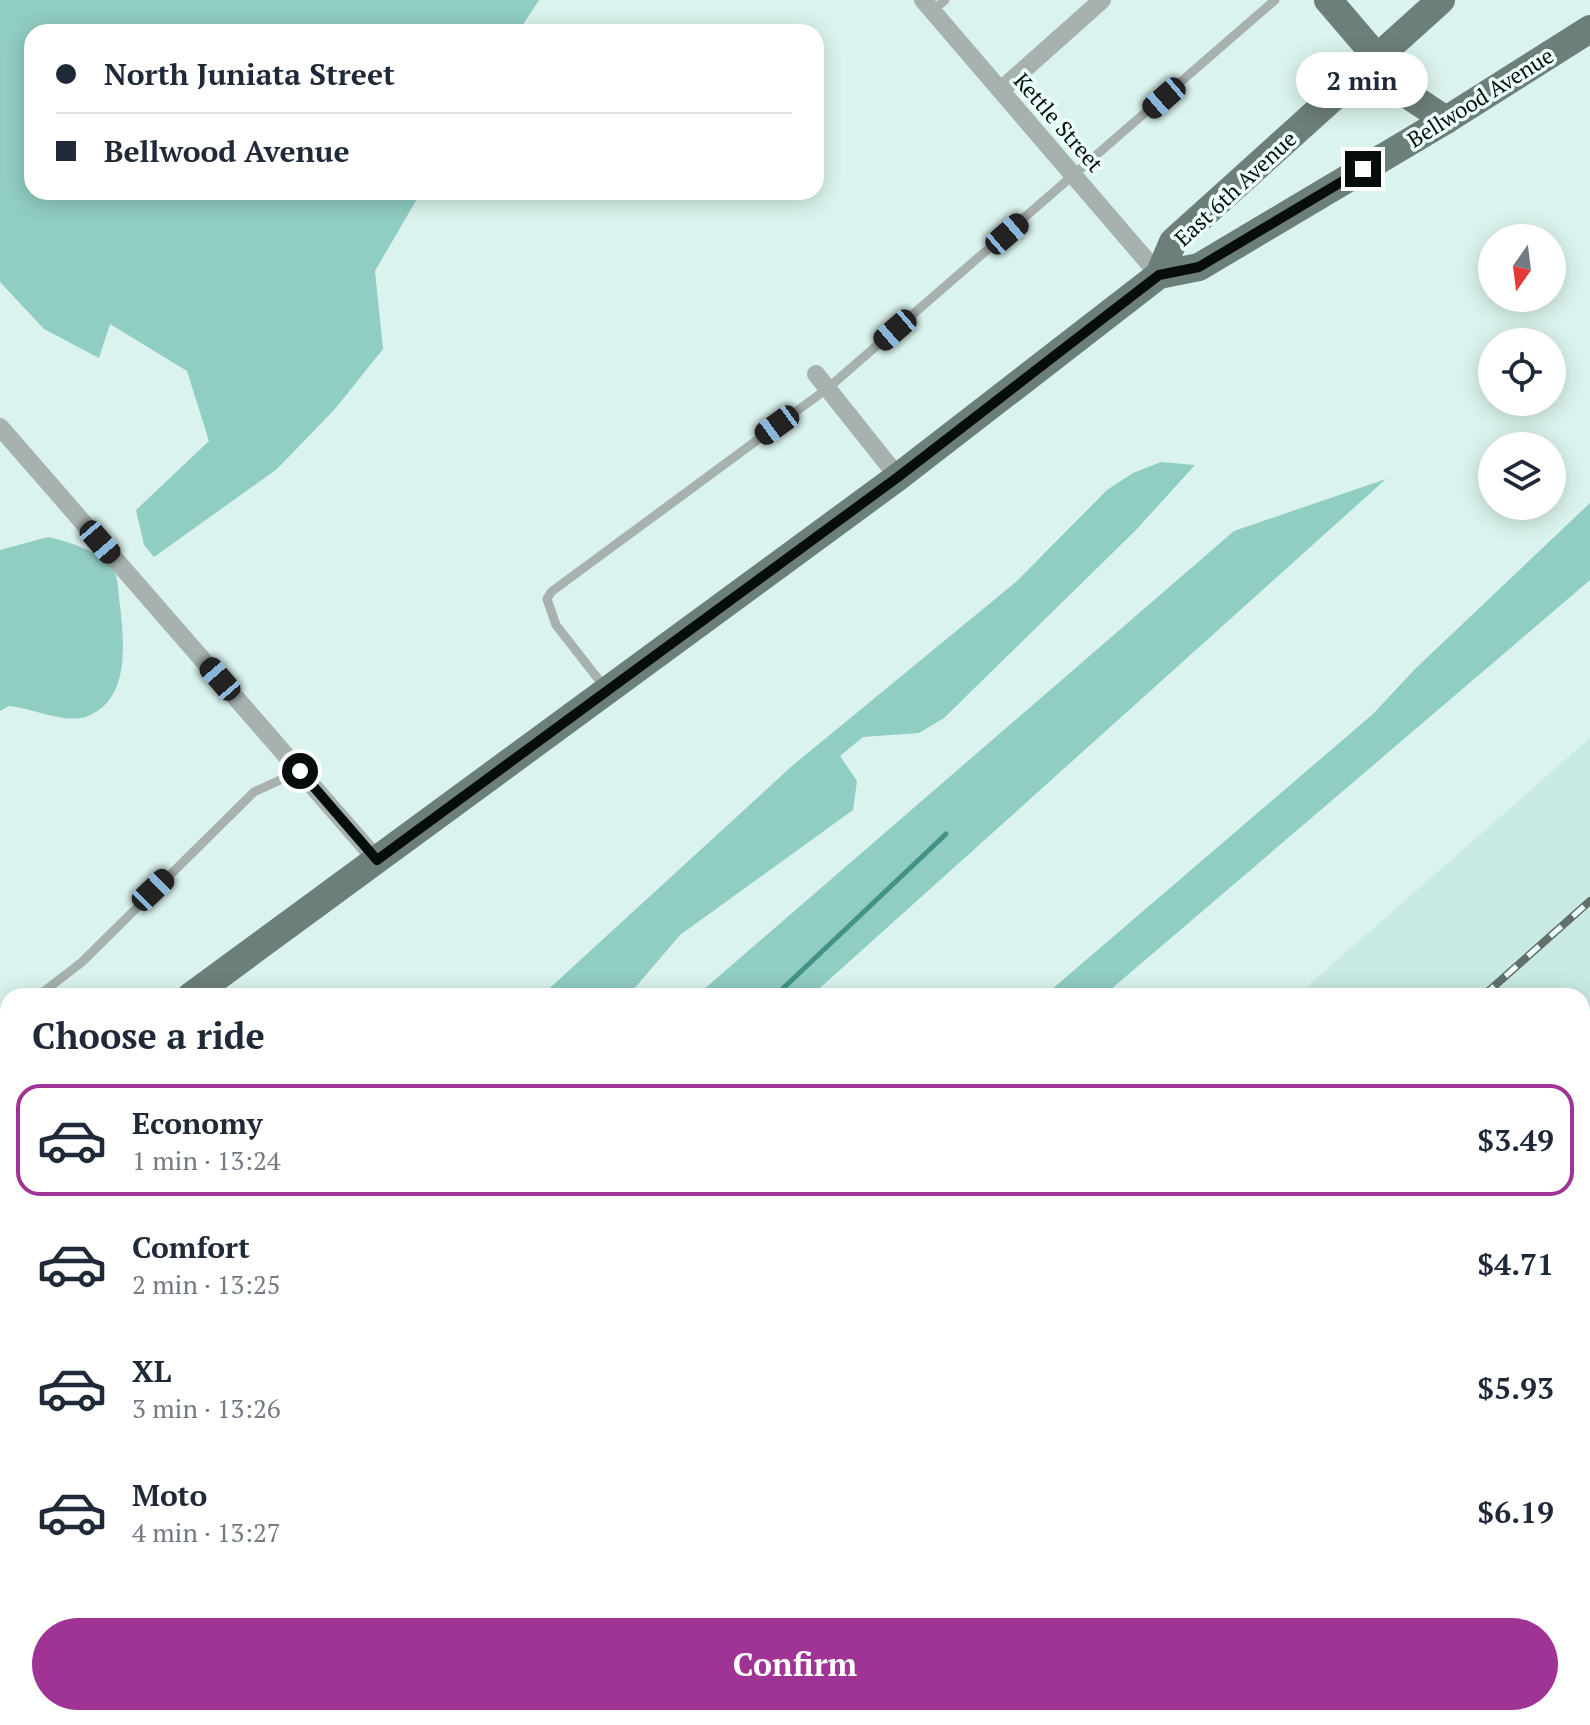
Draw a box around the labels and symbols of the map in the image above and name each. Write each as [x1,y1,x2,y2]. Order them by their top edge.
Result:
street label: Bellwood Avenue [1401,40,1559,154]
callout: 2 min [1297,53,1429,109]
street label: Kettle Street [1008,66,1110,178]
car [1138,73,1190,123]
street label: East 6th Avenue [1168,124,1302,252]
route end [1345,151,1381,187]
car [981,209,1033,259]
north arrow [1478,224,1566,312]
car [869,305,921,355]
car [751,401,803,449]
car [75,516,125,568]
car [195,653,245,705]
route start [282,753,318,789]
car [127,865,179,915]

